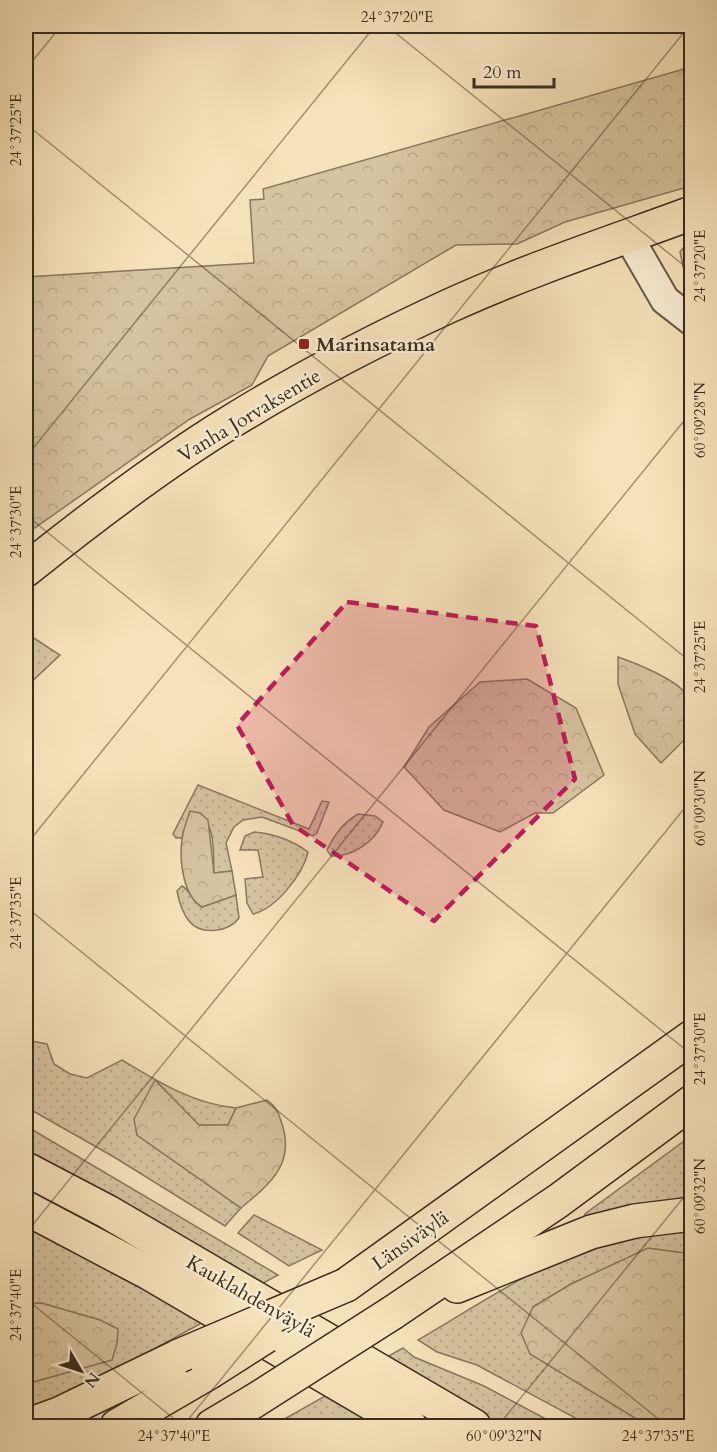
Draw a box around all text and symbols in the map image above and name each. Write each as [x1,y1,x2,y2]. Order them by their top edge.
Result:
text: 24°37'20"E [361,7,433,27]
scale bar [474,51,554,89]
text: 20 m [483,60,522,85]
text: 24°37'25"E [6,94,26,166]
text: 24°37'20"E [690,230,710,302]
place label: Marinsatama [316,331,435,358]
marker: Marinsatama [297,337,311,351]
street label: Vanha Jorvaksentie [173,362,326,469]
text: 60°09'28"N [690,382,710,458]
text: 24°37'30"E [6,486,26,558]
text: 24°37'25"E [690,621,710,693]
text: 60°09'30"N [690,770,710,846]
text: 24°37'35"E [6,877,26,949]
text: 24°37'30"E [690,1013,710,1085]
text: 60°09'32"N [690,1158,710,1234]
street label: Länsiväylä [367,1204,454,1277]
street label: Kauklahdenväylä [181,1249,320,1344]
text: 24°37'40"E [6,1269,26,1341]
north arrow [51,1341,111,1401]
text: N [79,1367,105,1392]
text: 24°37'40"E [138,1426,210,1446]
text: 60°09'32"N [466,1426,542,1446]
text: 24°37'35"E [622,1426,694,1446]

